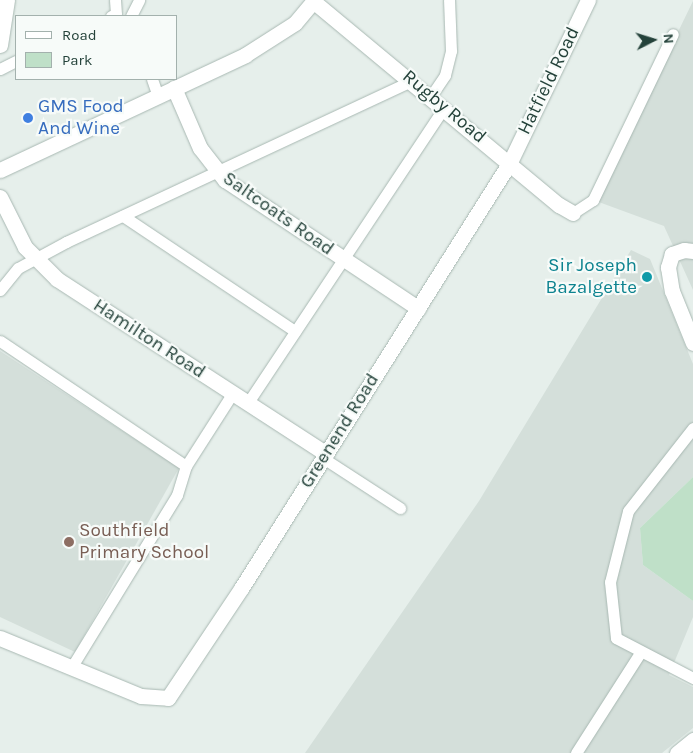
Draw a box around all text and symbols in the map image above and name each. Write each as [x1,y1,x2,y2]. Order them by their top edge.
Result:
legend [15,15,178,80]
north arrow [628,15,678,65]
street label: Hatfield Road [513,23,585,139]
text: Road [62,26,97,44]
text: N [660,33,677,44]
text: Park [62,51,92,69]
street label: Rugby Road [398,65,490,149]
place label: GMS Food And Wine [38,96,124,140]
marker: GMS Food And Wine [22,112,34,124]
street label: Saltcoats Road [218,167,338,261]
place label: Sir Joseph Bazalgette [545,255,637,299]
marker: Sir Joseph Bazalgette [641,271,653,283]
street label: Hamilton Road [89,294,209,384]
street label: Greenend Road [296,369,384,493]
place label: Southfield Primary School [79,520,209,564]
marker: Southfield Primary School [63,536,75,548]

